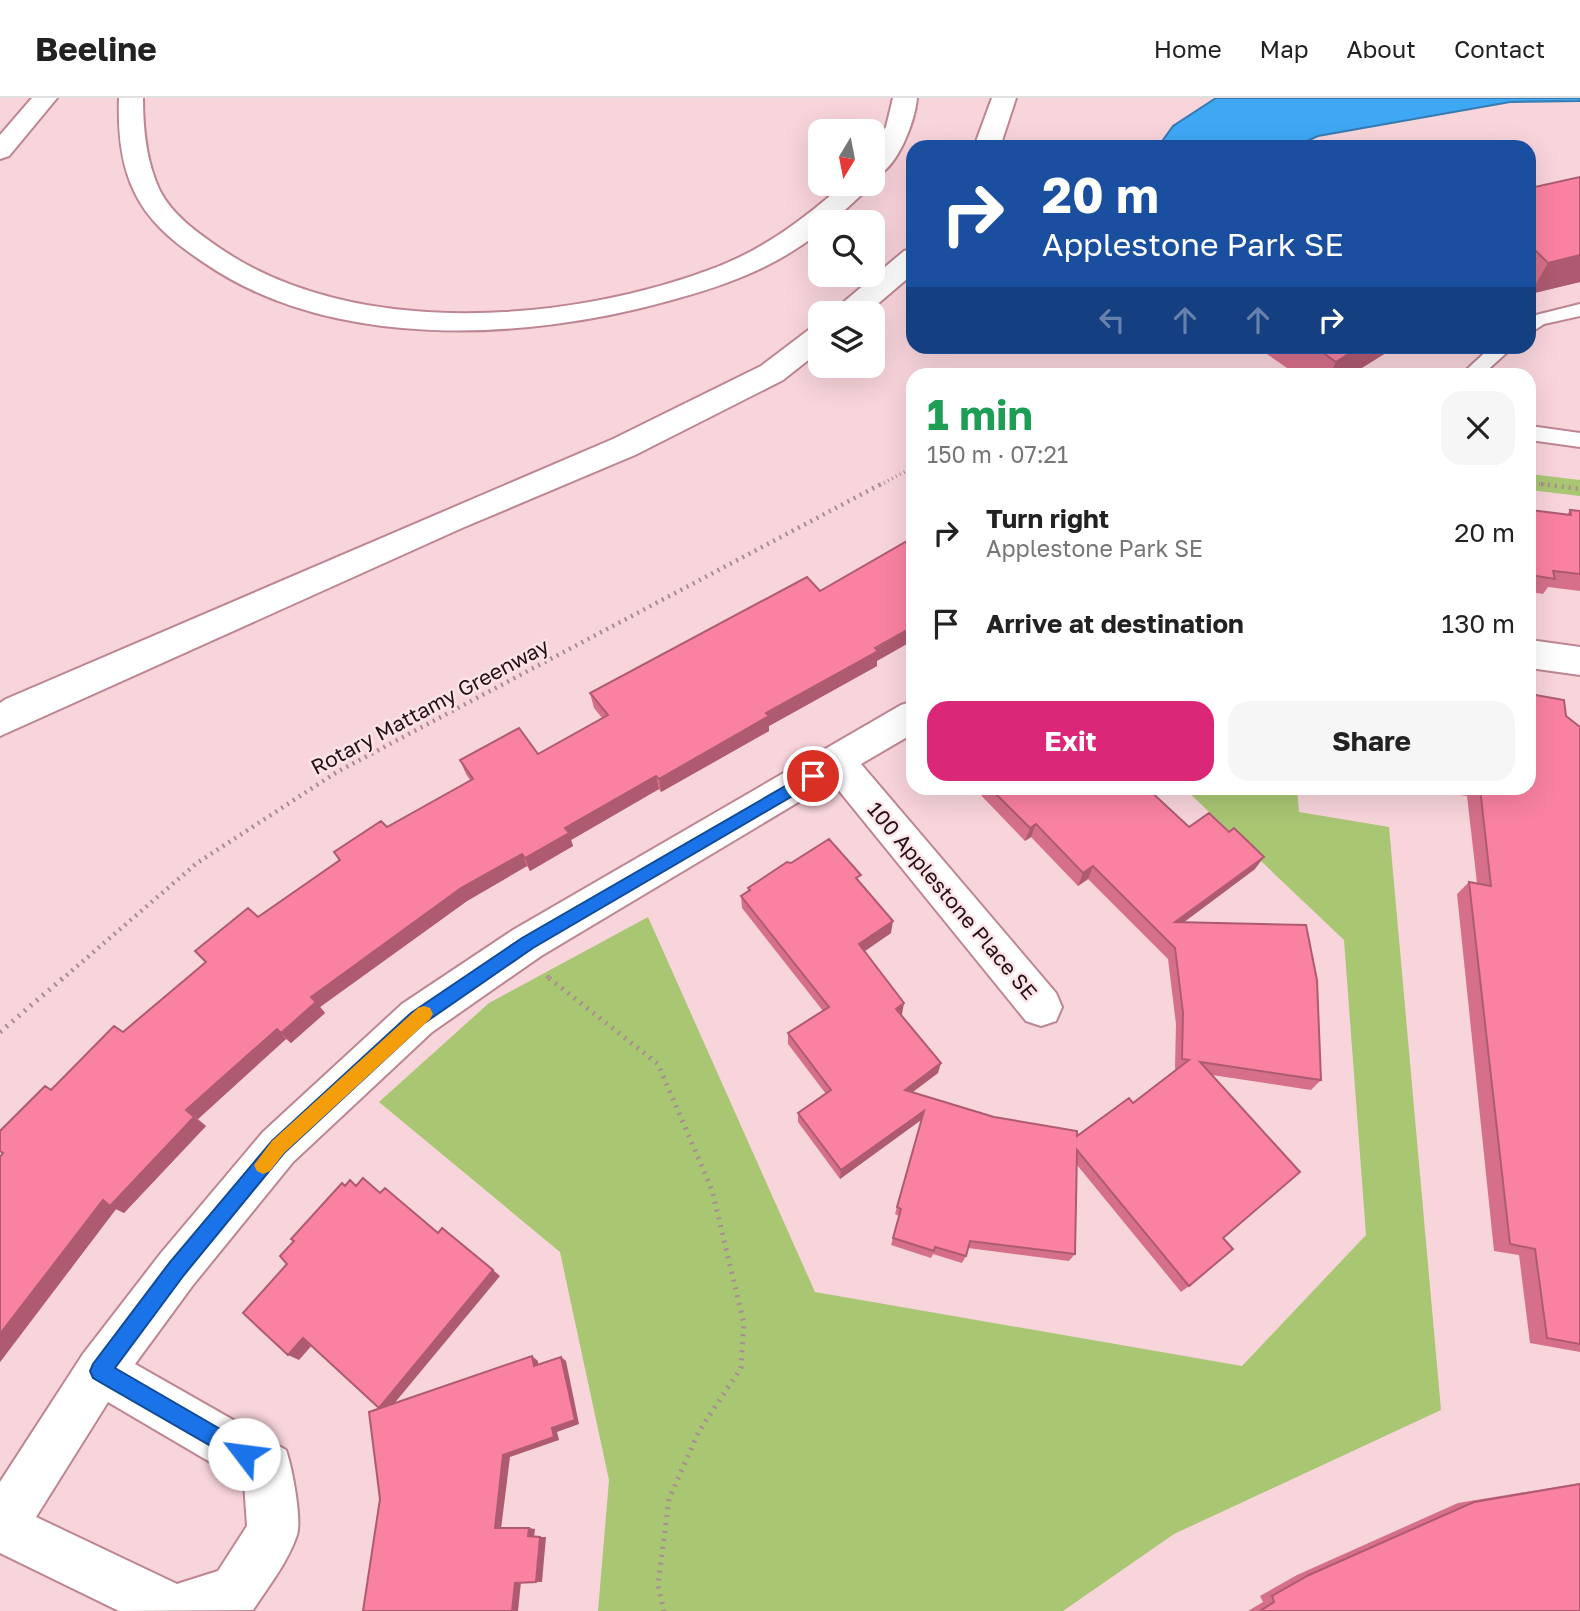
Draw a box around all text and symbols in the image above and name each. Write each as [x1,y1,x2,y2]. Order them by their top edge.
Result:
text: Beeline [35,29,157,68]
text: Home [1154,34,1222,63]
text: Map [1260,34,1309,63]
text: About [1347,34,1416,63]
text: Contact [1454,34,1545,63]
north arrow [808,119,886,196]
map controls [808,119,885,378]
text: 20 m [1042,165,1159,224]
icon: right [927,168,1018,259]
button: search [808,210,885,287]
text: Applestone Park SE [1042,225,1344,263]
button: layers [808,301,885,378]
icon: left [1093,301,1131,339]
icon: ahead [1166,301,1204,339]
icon: ahead [1239,301,1277,339]
icon: right [1312,301,1350,339]
text: 1 min [927,389,1033,439]
button: close [1441,391,1515,465]
text: 150 m · 07:21 [927,440,1068,468]
text: Turn right [986,503,1109,534]
icon: right [927,514,965,552]
text: 20 m [1454,517,1515,548]
text: Applestone Park SE [986,534,1203,562]
icon: arrive [927,605,965,643]
text: Arrive at destination [986,608,1244,639]
text: 130 m [1442,608,1515,639]
street label: Rotary Mattamy Greenway [306,632,553,780]
button: Exit [927,701,1214,781]
button: Share [1228,701,1515,781]
pin [783,746,843,806]
icon: arrive [794,757,832,795]
street label: 100 Applestone Place SE [862,796,1043,1004]
position arrow [207,1417,281,1491]

